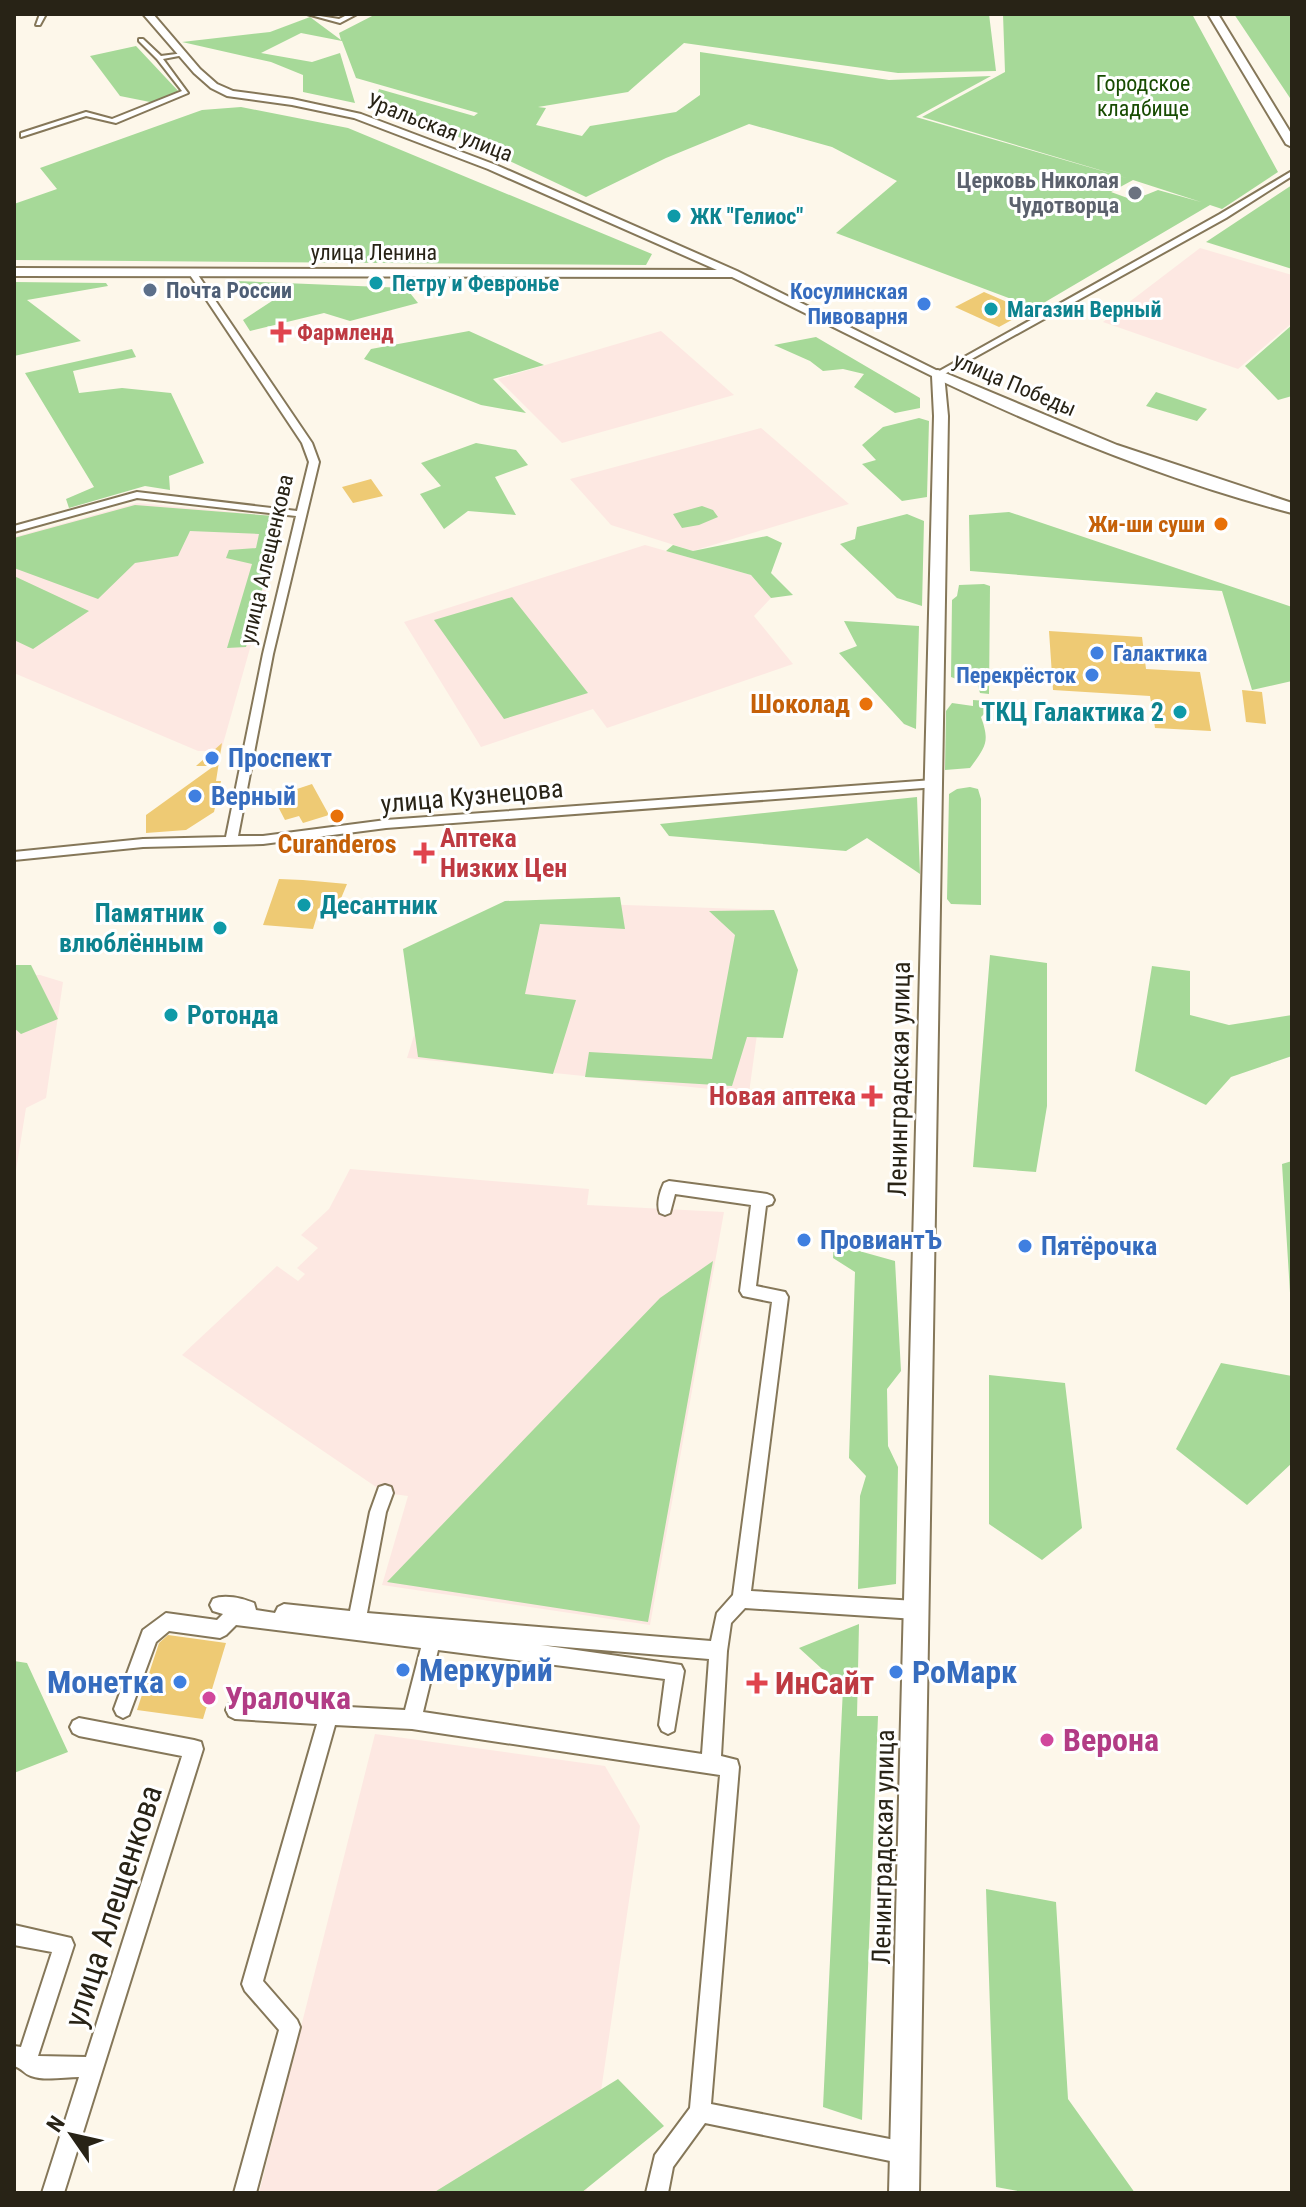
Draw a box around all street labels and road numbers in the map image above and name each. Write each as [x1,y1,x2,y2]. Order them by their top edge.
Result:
street label: Уральская улица [363,88,516,167]
street label: улица Ленина [311,240,437,265]
street label: улица Победы [950,347,1080,422]
street label: улица Алещенкова [235,472,298,646]
street label: улица Кузнецова [380,773,564,819]
street label: Ленинградская улица [882,961,916,1197]
street label: Ленинградская улица [866,1729,900,1965]
street label: улица Алещенкова [56,1780,170,2032]

